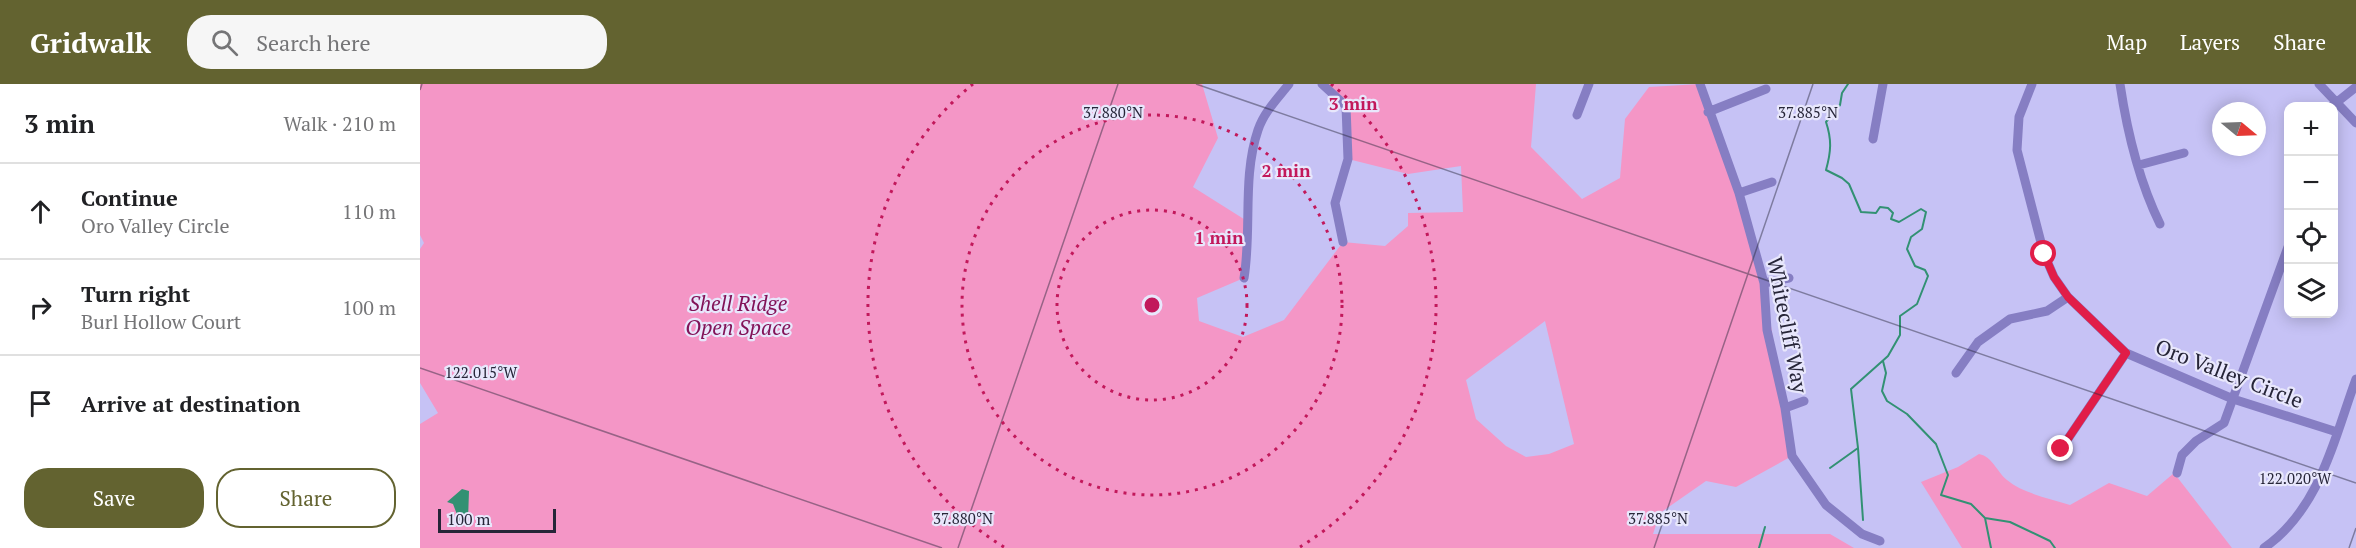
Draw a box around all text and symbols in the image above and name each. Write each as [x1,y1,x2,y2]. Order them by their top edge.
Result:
search box [187,15,607,69]
text: Gridwalk [30,24,151,61]
icon: search [208,26,241,59]
text: Search here [256,28,371,57]
text: Map [2106,28,2147,56]
text: Layers [2180,28,2240,56]
text: Share [2273,28,2326,56]
text: 3 min [1328,91,1378,115]
text: 37.880°N [1083,102,1143,122]
text: 37.885°N [1778,102,1838,122]
north arrow [2212,102,2266,156]
map controls [2284,102,2338,318]
button: + [2284,102,2338,156]
text: 3 min [24,106,95,140]
text: Walk · 210 m [284,110,396,137]
button: − [2284,156,2338,210]
text: 2 min [1261,158,1311,182]
text: Continue [81,183,178,212]
icon: ahead [24,195,57,228]
text: 110 m [342,198,396,225]
button: locate [2284,210,2338,264]
text: Oro Valley Circle [81,212,230,239]
text: 1 min [1194,225,1244,249]
route start [2030,240,2056,266]
street label: Whitecliff Way [1761,254,1815,396]
button: layers [2284,264,2338,318]
text: Turn right [81,279,190,308]
park label: Shell Ridge Open Space [685,289,791,341]
icon: right [24,291,57,324]
text: 100 m [342,294,396,321]
centre of rings [1142,295,1162,315]
text: Burl Hollow Court [81,308,241,335]
street label: Oro Valley Circle [2151,332,2307,414]
text: 122.015°W [445,362,518,382]
icon: arrive [24,387,57,420]
text: Arrive at destination [81,389,300,418]
route end [2047,435,2073,461]
button: Save [24,468,204,528]
button: Share [216,468,396,528]
text: 122.020°W [2259,468,2332,488]
scale bar [438,506,556,534]
text: 100 m [447,508,490,530]
text: 37.880°N [933,508,993,528]
text: 37.885°N [1628,508,1688,528]

